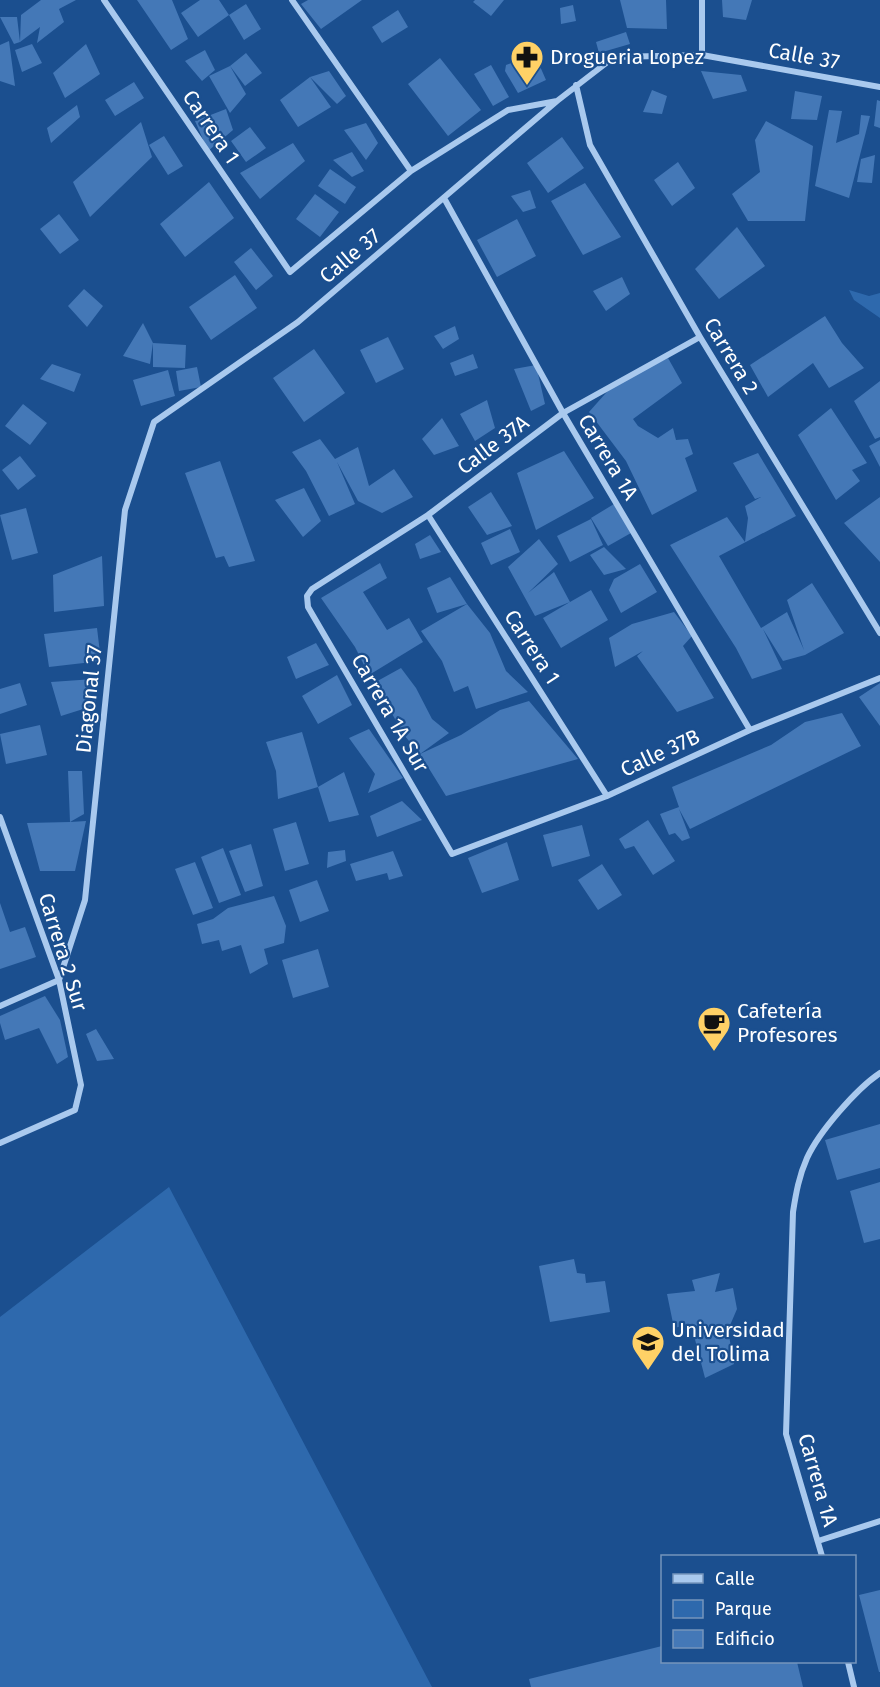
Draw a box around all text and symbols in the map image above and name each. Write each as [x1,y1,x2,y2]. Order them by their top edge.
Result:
street label: Calle 37 [766,37,842,75]
pharmacy icon: Drogueria Lopez [509,39,545,86]
place label: Drogueria Lopez [550,44,704,70]
street label: Carrera 1 [177,85,245,169]
street label: Calle 37 [314,223,386,289]
street label: Carrera 2 [698,313,764,399]
street label: Carrera 1A [572,409,644,505]
street label: Calle 37A [452,410,534,480]
street label: Carrera 1 [498,605,566,689]
street label: Diagonal 37 [70,644,108,754]
street label: Carrera 1A Sur [346,649,434,777]
street label: Calle 37B [616,723,704,783]
street label: Carrera 2 Sur [33,890,93,1014]
place label: Cafetería Profesores [737,998,838,1048]
cafe icon: Cafetería Profesores [696,1005,732,1052]
place label: Universidad del Tolima [671,1317,785,1367]
school or university icon: Universidad del Tolima [630,1324,666,1371]
street label: Carrera 1A [792,1431,844,1529]
legend [661,1555,856,1663]
text: Calle [715,1568,755,1590]
text: Parque [715,1598,772,1620]
text: Edificio [715,1628,775,1650]

